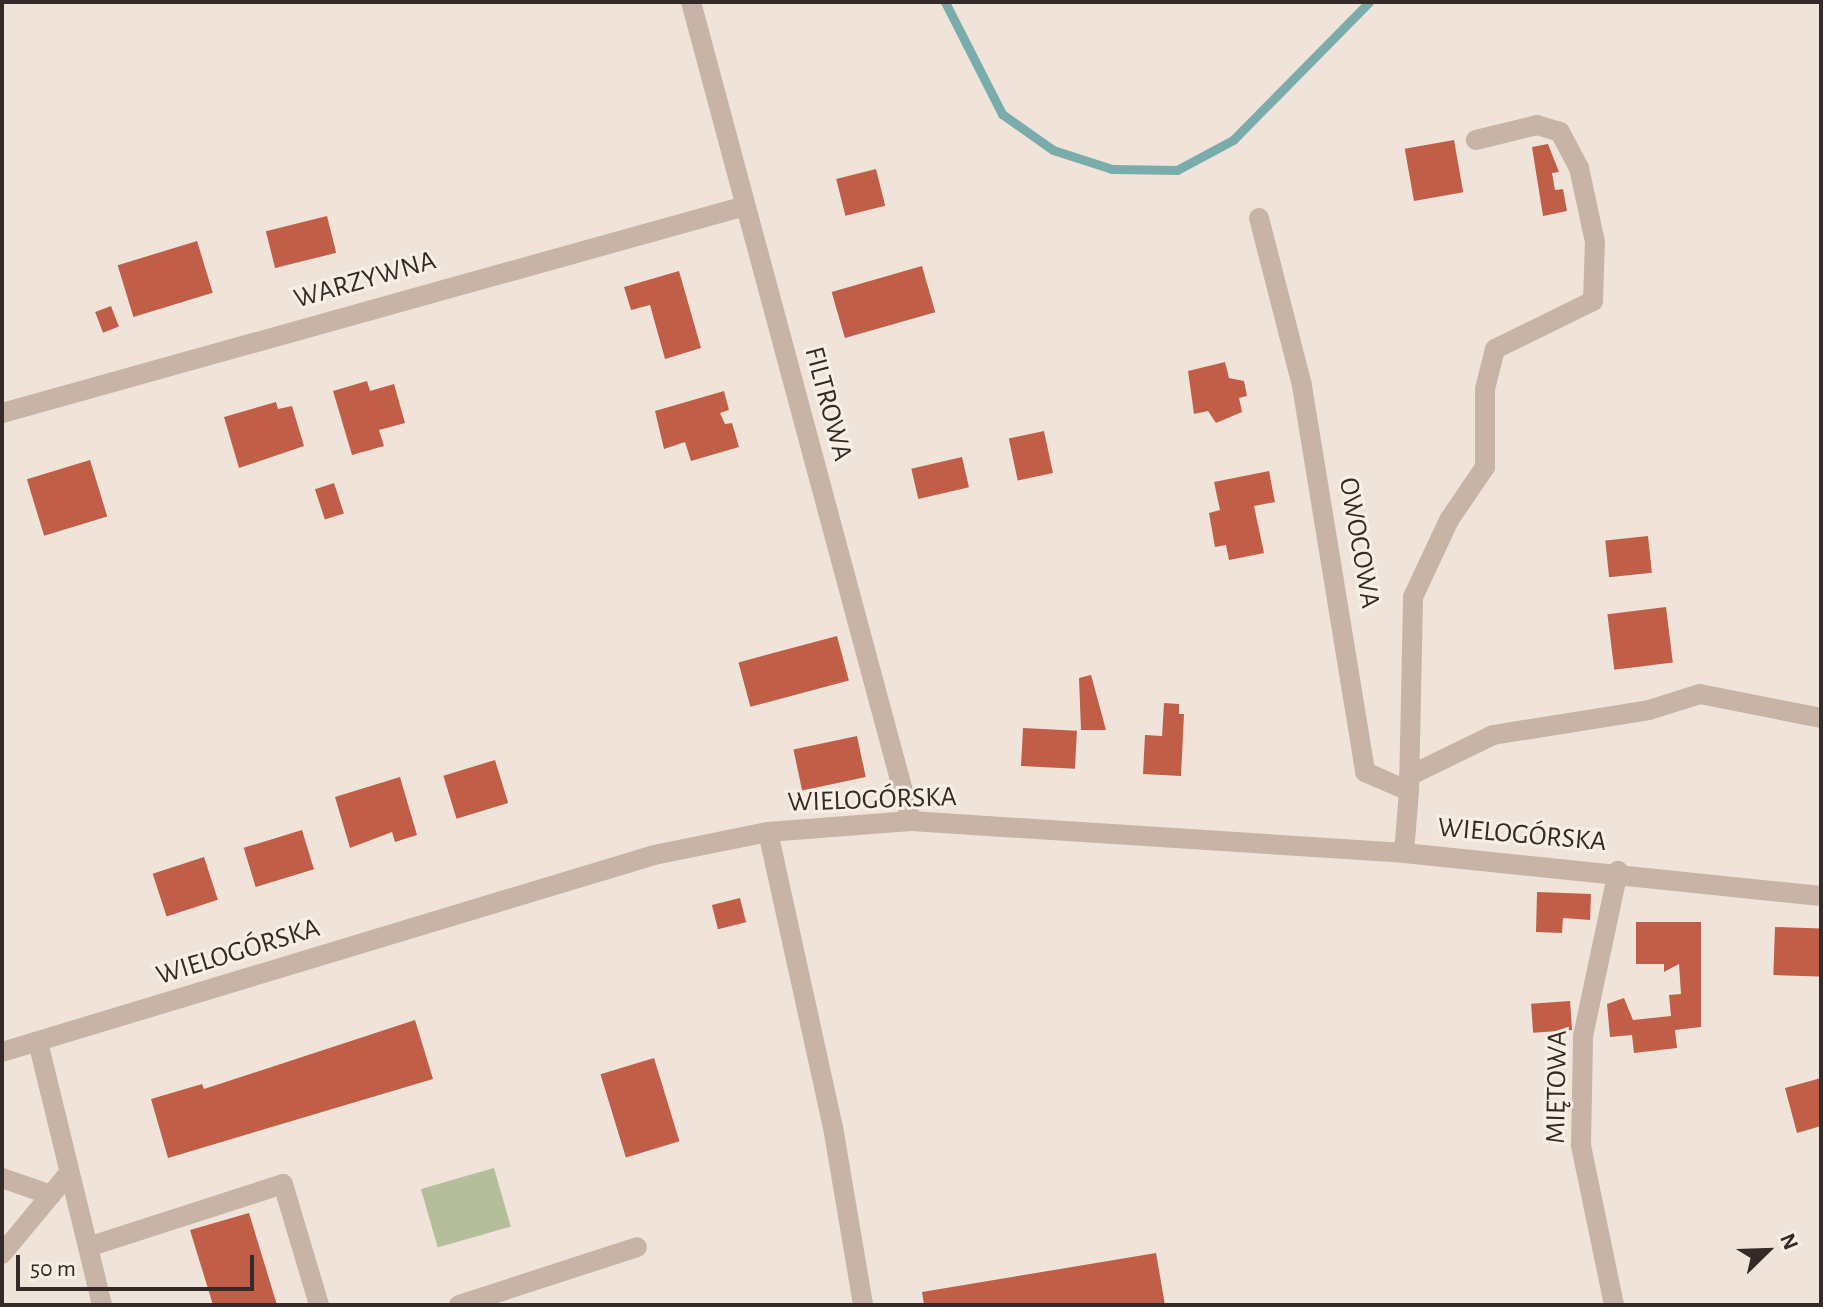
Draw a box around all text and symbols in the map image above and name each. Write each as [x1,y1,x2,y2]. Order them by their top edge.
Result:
street label: WARZYWNA [290,244,440,316]
street label: FILTROWA [797,343,859,465]
street label: OWOCOWA [1331,475,1387,611]
street label: WIELOGÓRSKA [787,780,957,820]
street label: WIELOGÓRSKA [1436,811,1608,859]
street label: WIELOGÓRSKA [152,911,324,993]
street label: MIĘTOWA [1539,1030,1575,1144]
north arrow [1727,1211,1807,1291]
text: N [1776,1230,1802,1253]
scale bar [20,1239,258,1289]
text: 50 m [30,1257,76,1281]

